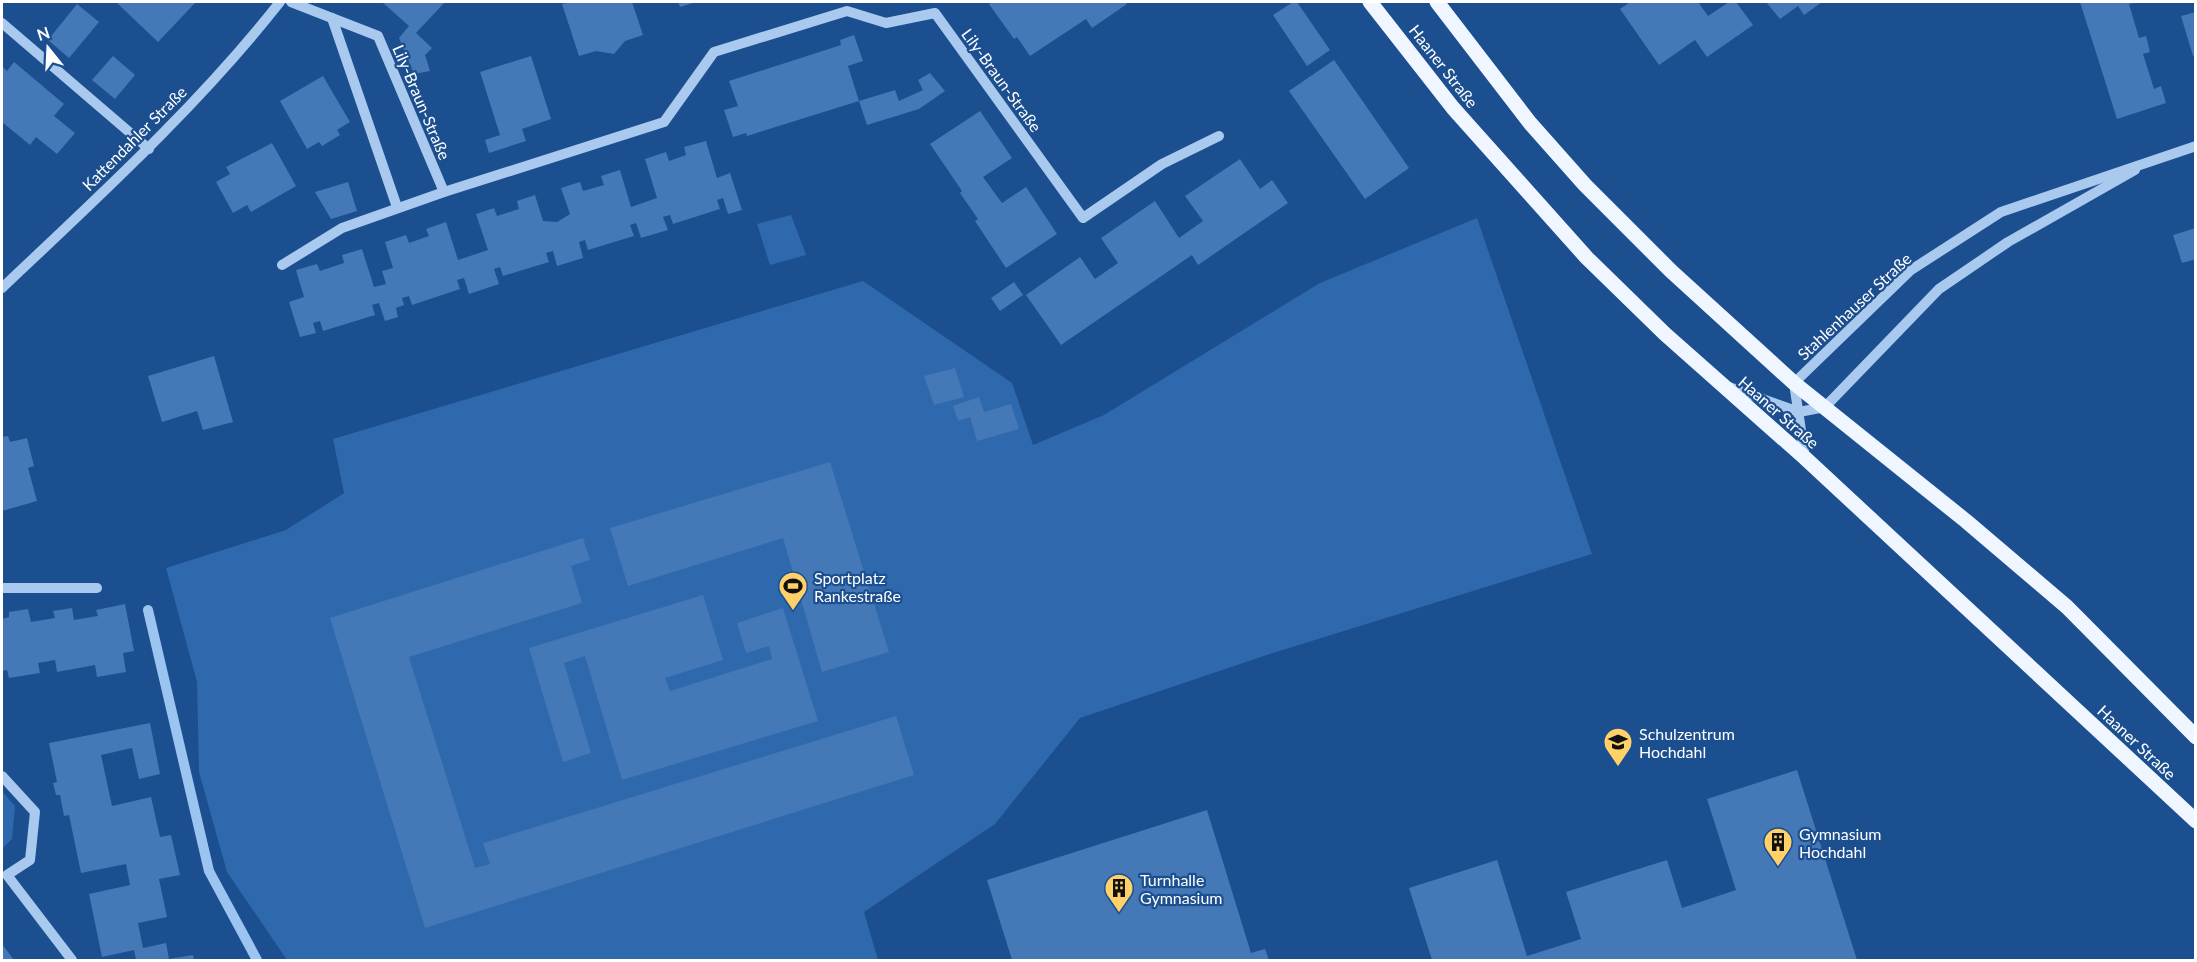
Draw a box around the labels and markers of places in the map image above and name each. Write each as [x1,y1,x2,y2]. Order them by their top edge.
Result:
place label: Sportplatz Rankestraße [814,568,901,605]
sports icon: Sportplatz Rankestraße [777,570,809,612]
place label: Schulzentrum Hochdahl [1639,724,1735,761]
school or university icon: Schulzentrum Hochdahl [1602,726,1634,768]
place label: Gymnasium Hochdahl [1799,824,1882,861]
building icon: Gymnasium Hochdahl [1762,826,1794,868]
place label: Turnhalle Gymnasium [1140,870,1223,907]
building icon: Turnhalle Gymnasium [1103,872,1135,914]

